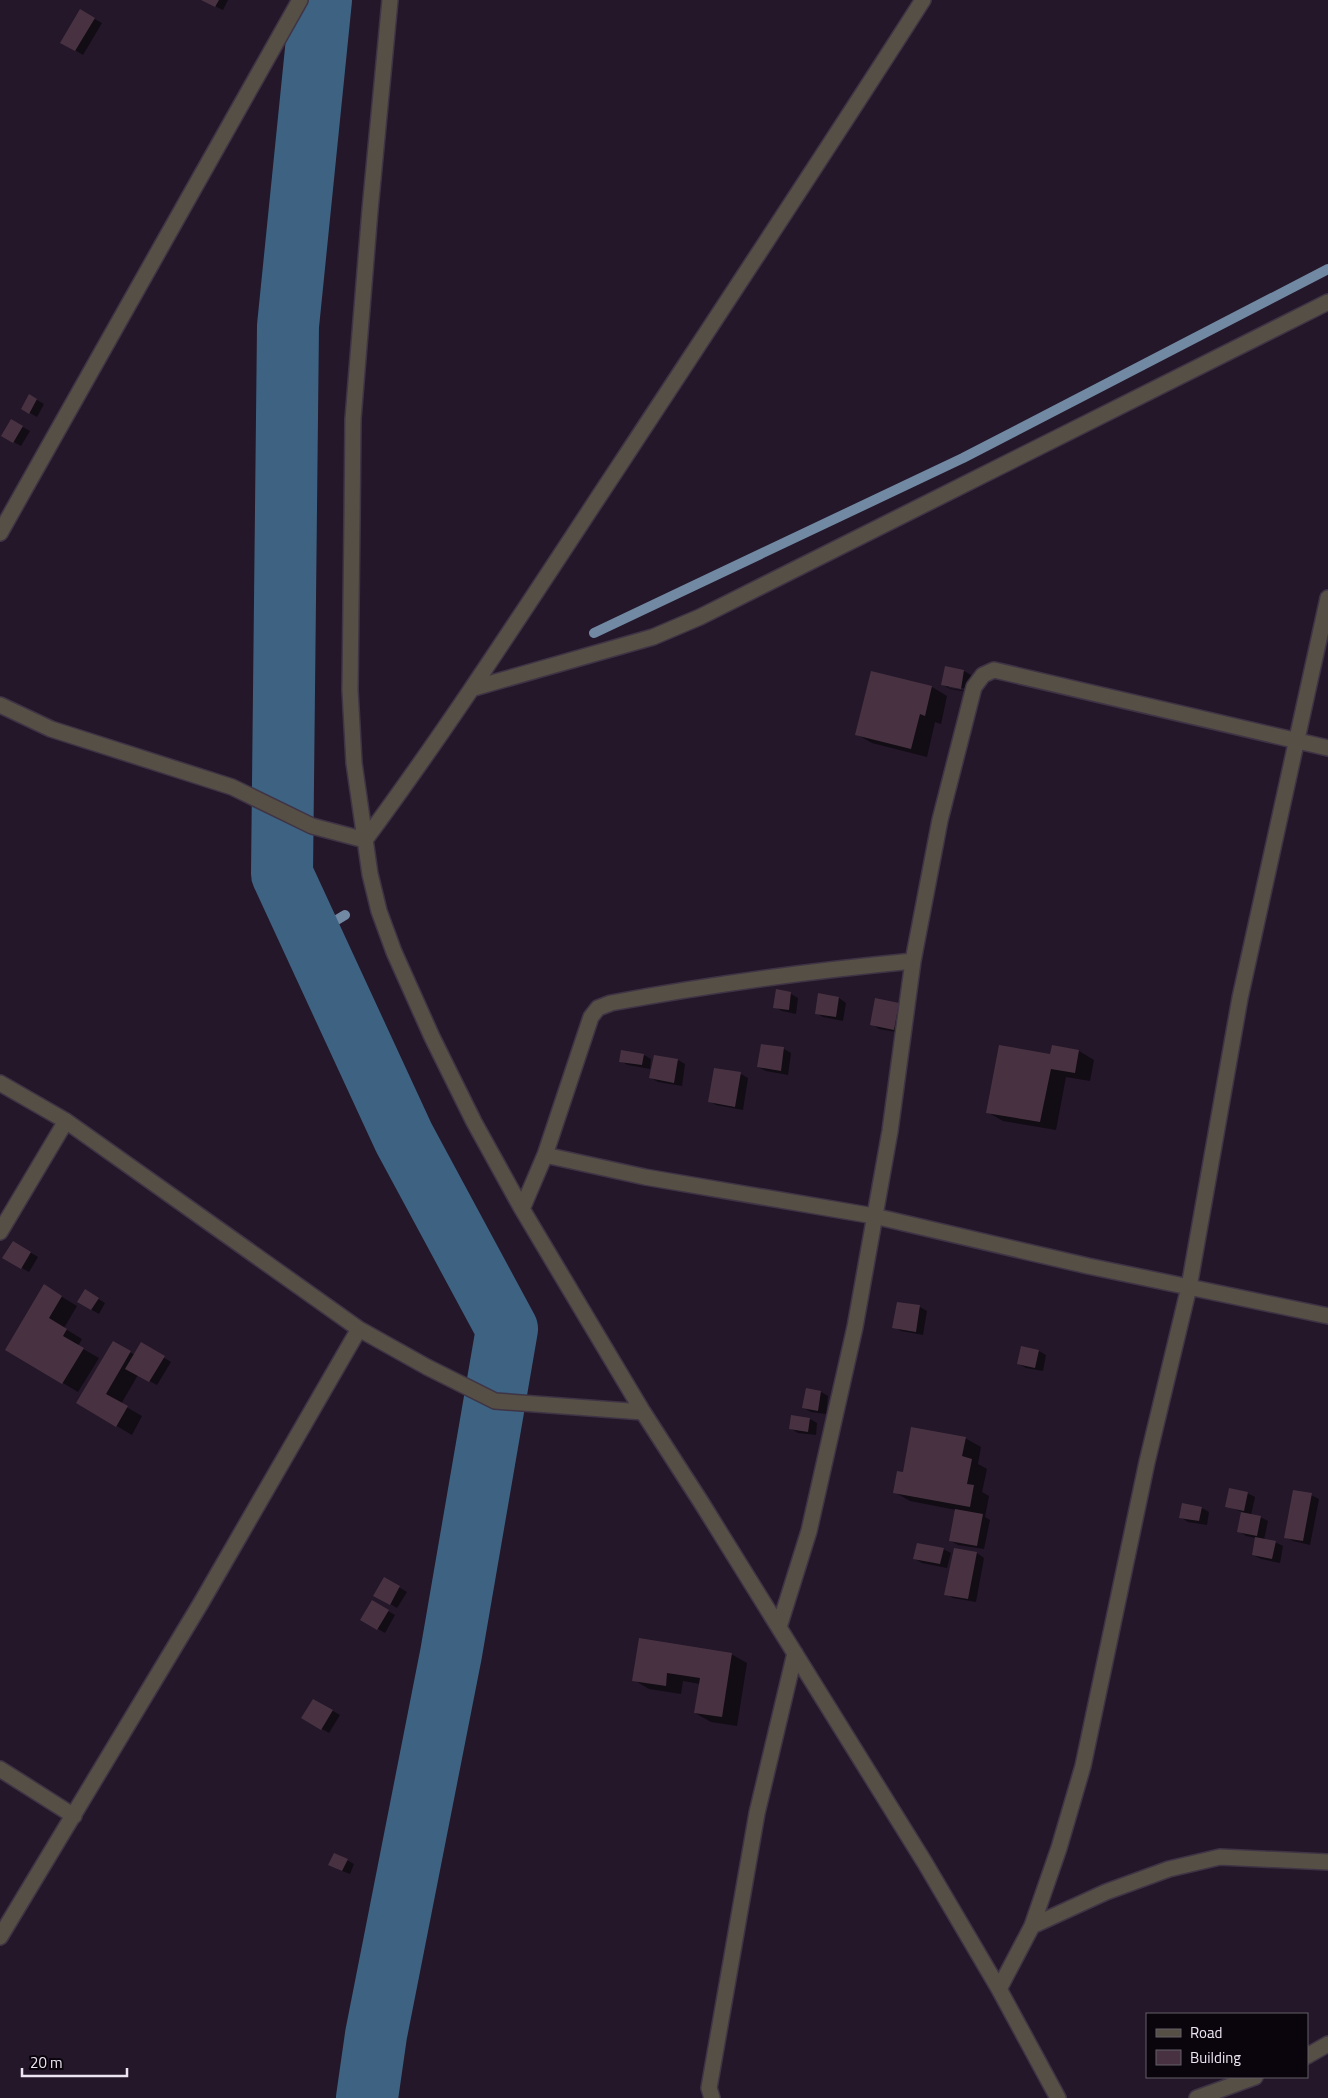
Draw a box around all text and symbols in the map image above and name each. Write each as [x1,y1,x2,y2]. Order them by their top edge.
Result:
legend [1146,2013,1308,2078]
text: Road [1190,2021,1222,2044]
scale bar [22,2046,128,2078]
text: Building [1190,2046,1241,2069]
text: 20 m [30,2051,63,2074]

